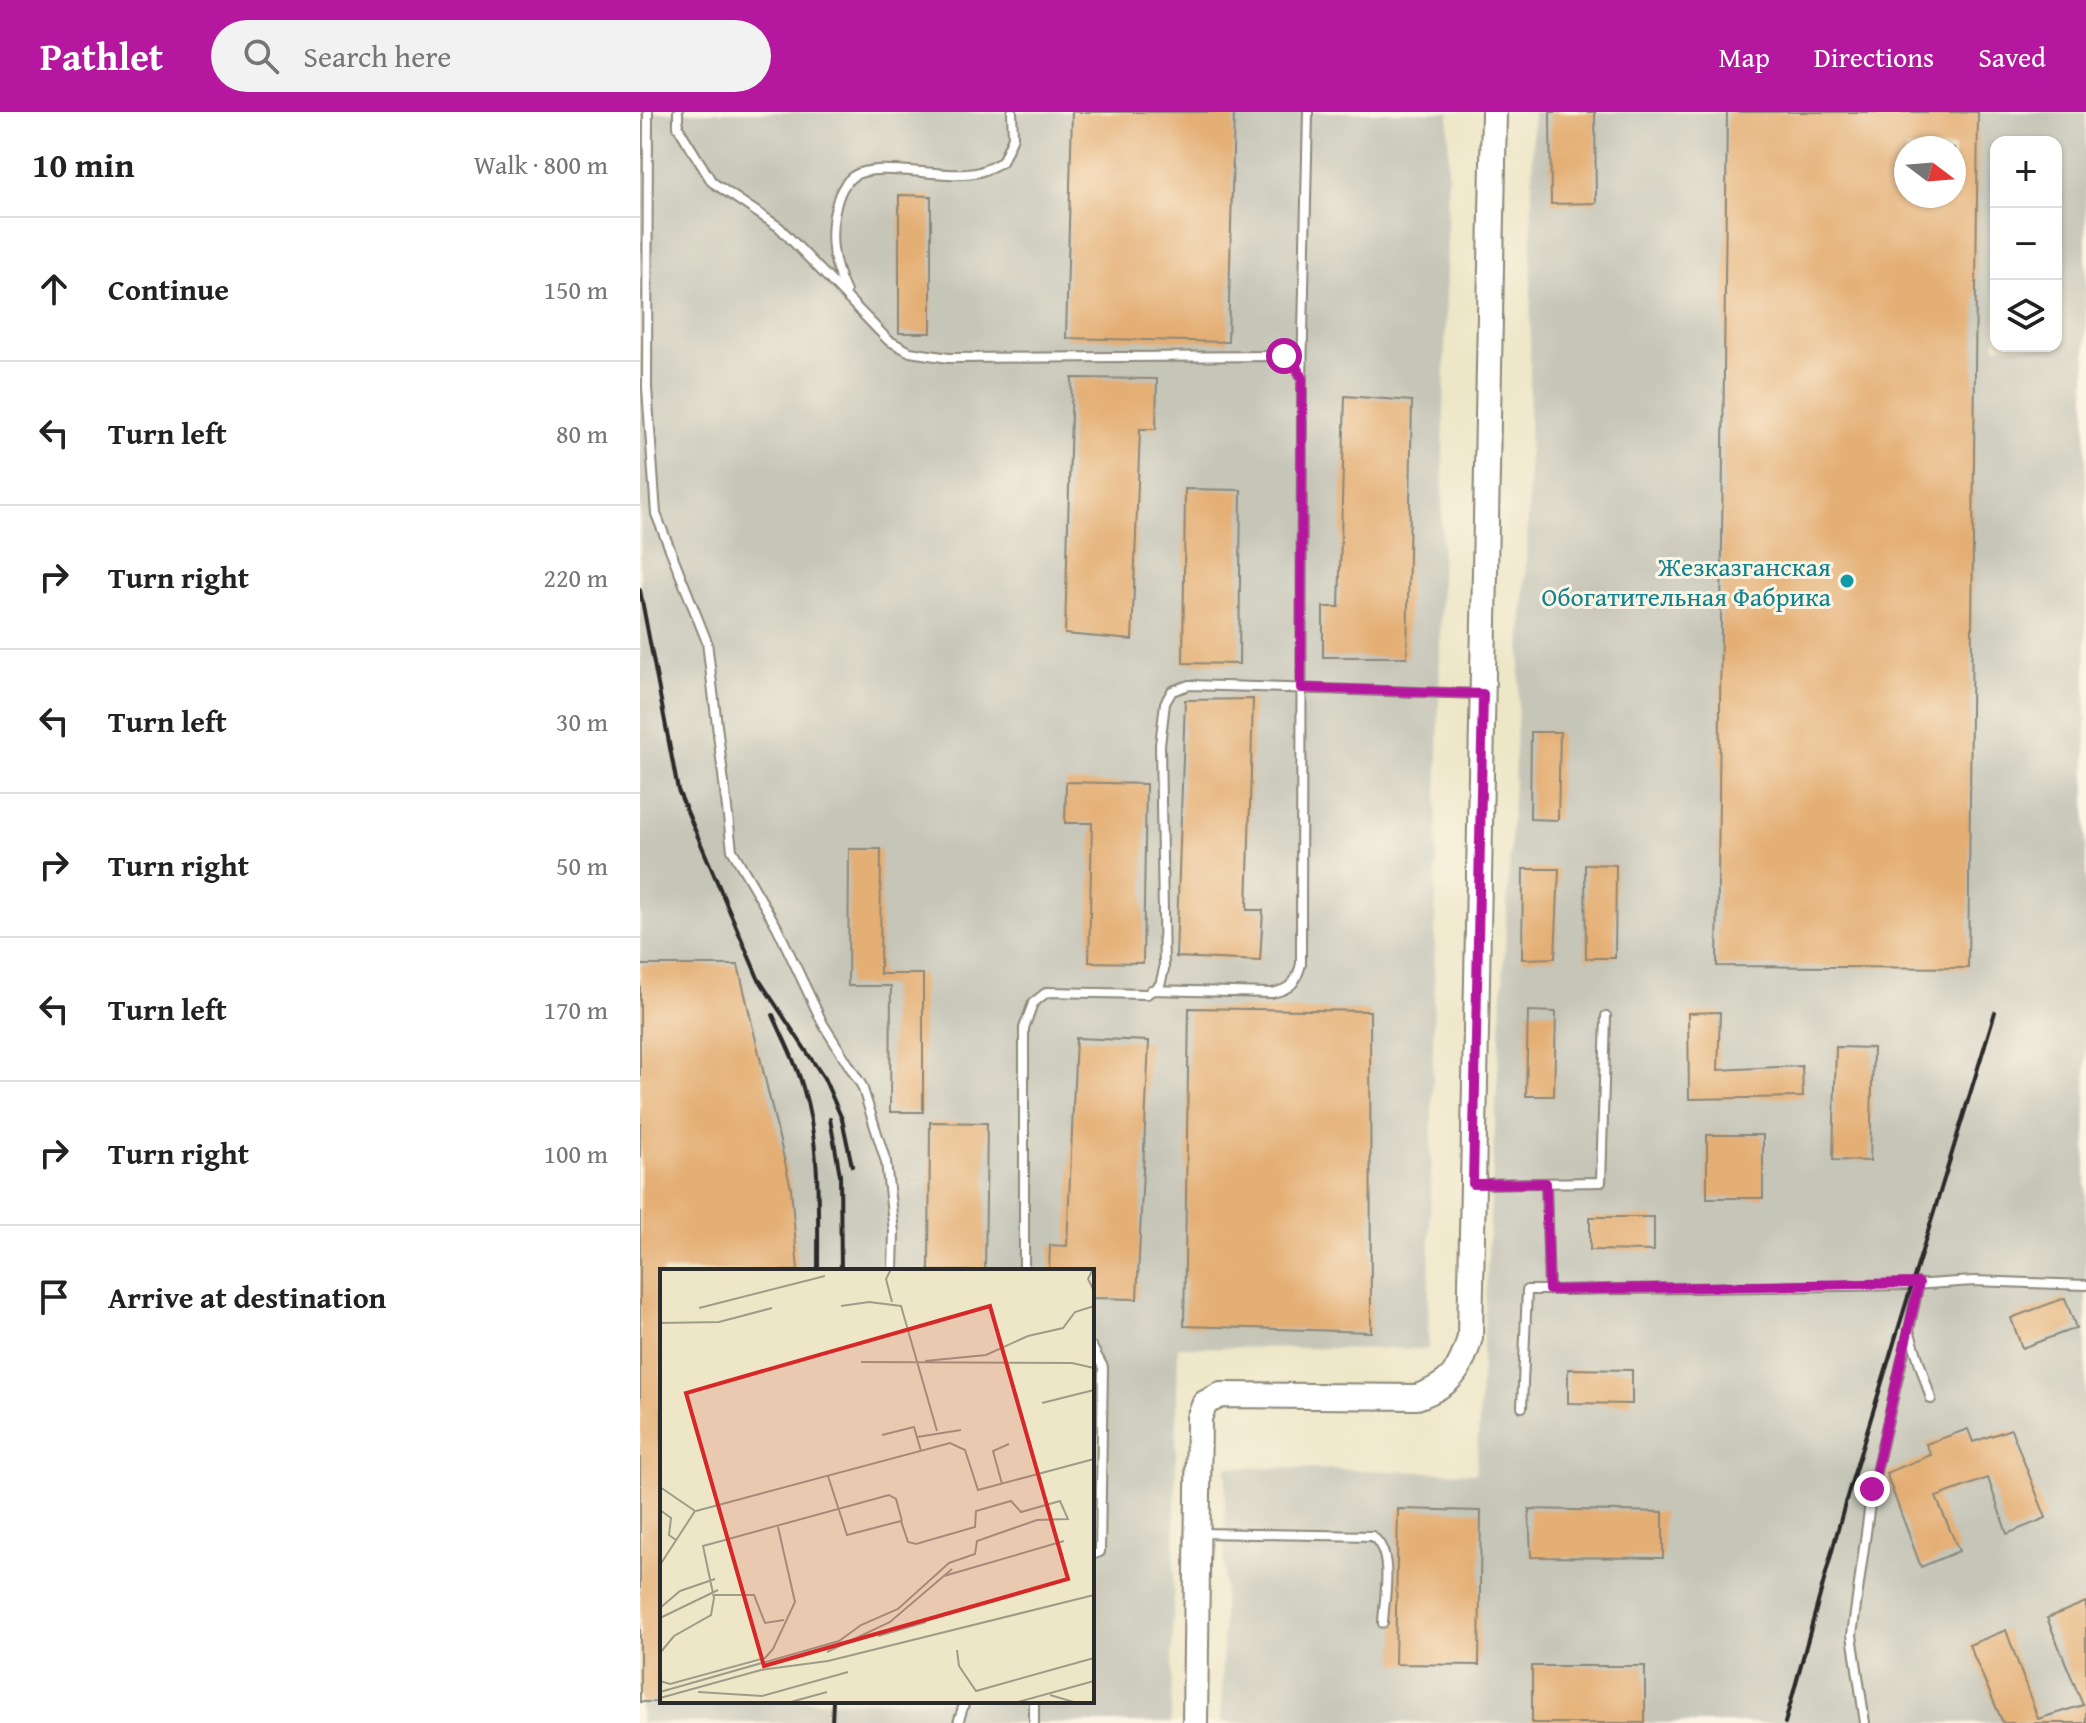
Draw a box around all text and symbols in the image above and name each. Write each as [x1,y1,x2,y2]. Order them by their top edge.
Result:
search box [211,20,771,92]
text: Pathlet [40,28,163,84]
icon: search [239,34,283,78]
text: Search here [303,34,451,78]
text: Map [1718,36,1770,77]
text: Directions [1814,36,1934,77]
text: Saved [1978,36,2046,77]
north arrow [1894,136,1966,208]
map controls [1990,136,2062,352]
button: + [1990,136,2062,208]
text: 10 min [32,140,134,189]
text: Walk · 800 m [474,145,608,184]
button: − [1990,208,2062,280]
icon: ahead [32,267,76,311]
text: Continue [108,267,229,311]
text: 150 m [543,270,608,309]
button: layers [1990,280,2062,352]
route start [1266,338,1302,374]
icon: left [32,411,76,455]
text: Turn left [108,411,227,455]
text: 80 m [556,414,608,453]
place label: Жезказганская Обогатительная Фабрика [1541,547,1832,616]
icon: right [32,555,76,599]
text: Turn right [108,555,249,599]
text: 220 m [543,558,608,597]
marker: Жезказганская Обогатительная Фабрика [1838,572,1856,590]
icon: left [32,699,76,743]
text: Turn left [108,699,227,743]
text: 30 m [556,702,608,741]
icon: right [32,843,76,887]
text: Turn right [108,843,249,887]
text: 50 m [556,846,608,885]
icon: left [32,987,76,1031]
text: Turn left [108,987,227,1031]
text: 170 m [543,990,608,1029]
icon: right [32,1131,76,1175]
text: Turn right [108,1131,249,1175]
text: 100 m [543,1134,608,1173]
inset map [660,1269,1094,1703]
icon: arrive [32,1275,76,1319]
text: Arrive at destination [108,1275,386,1319]
route end [1854,1471,1890,1507]

